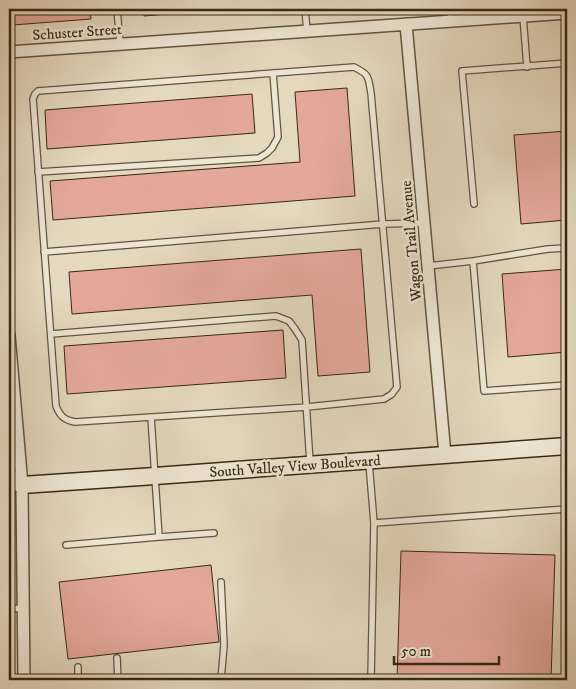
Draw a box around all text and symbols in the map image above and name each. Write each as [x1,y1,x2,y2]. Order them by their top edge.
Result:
street label: Schuster Street [32,20,123,45]
street label: Wagon Trail Avenue [397,180,426,303]
street label: South Valley View Boulevard [209,451,382,482]
scale bar [394,634,498,666]
text: 50 m [401,642,431,661]

